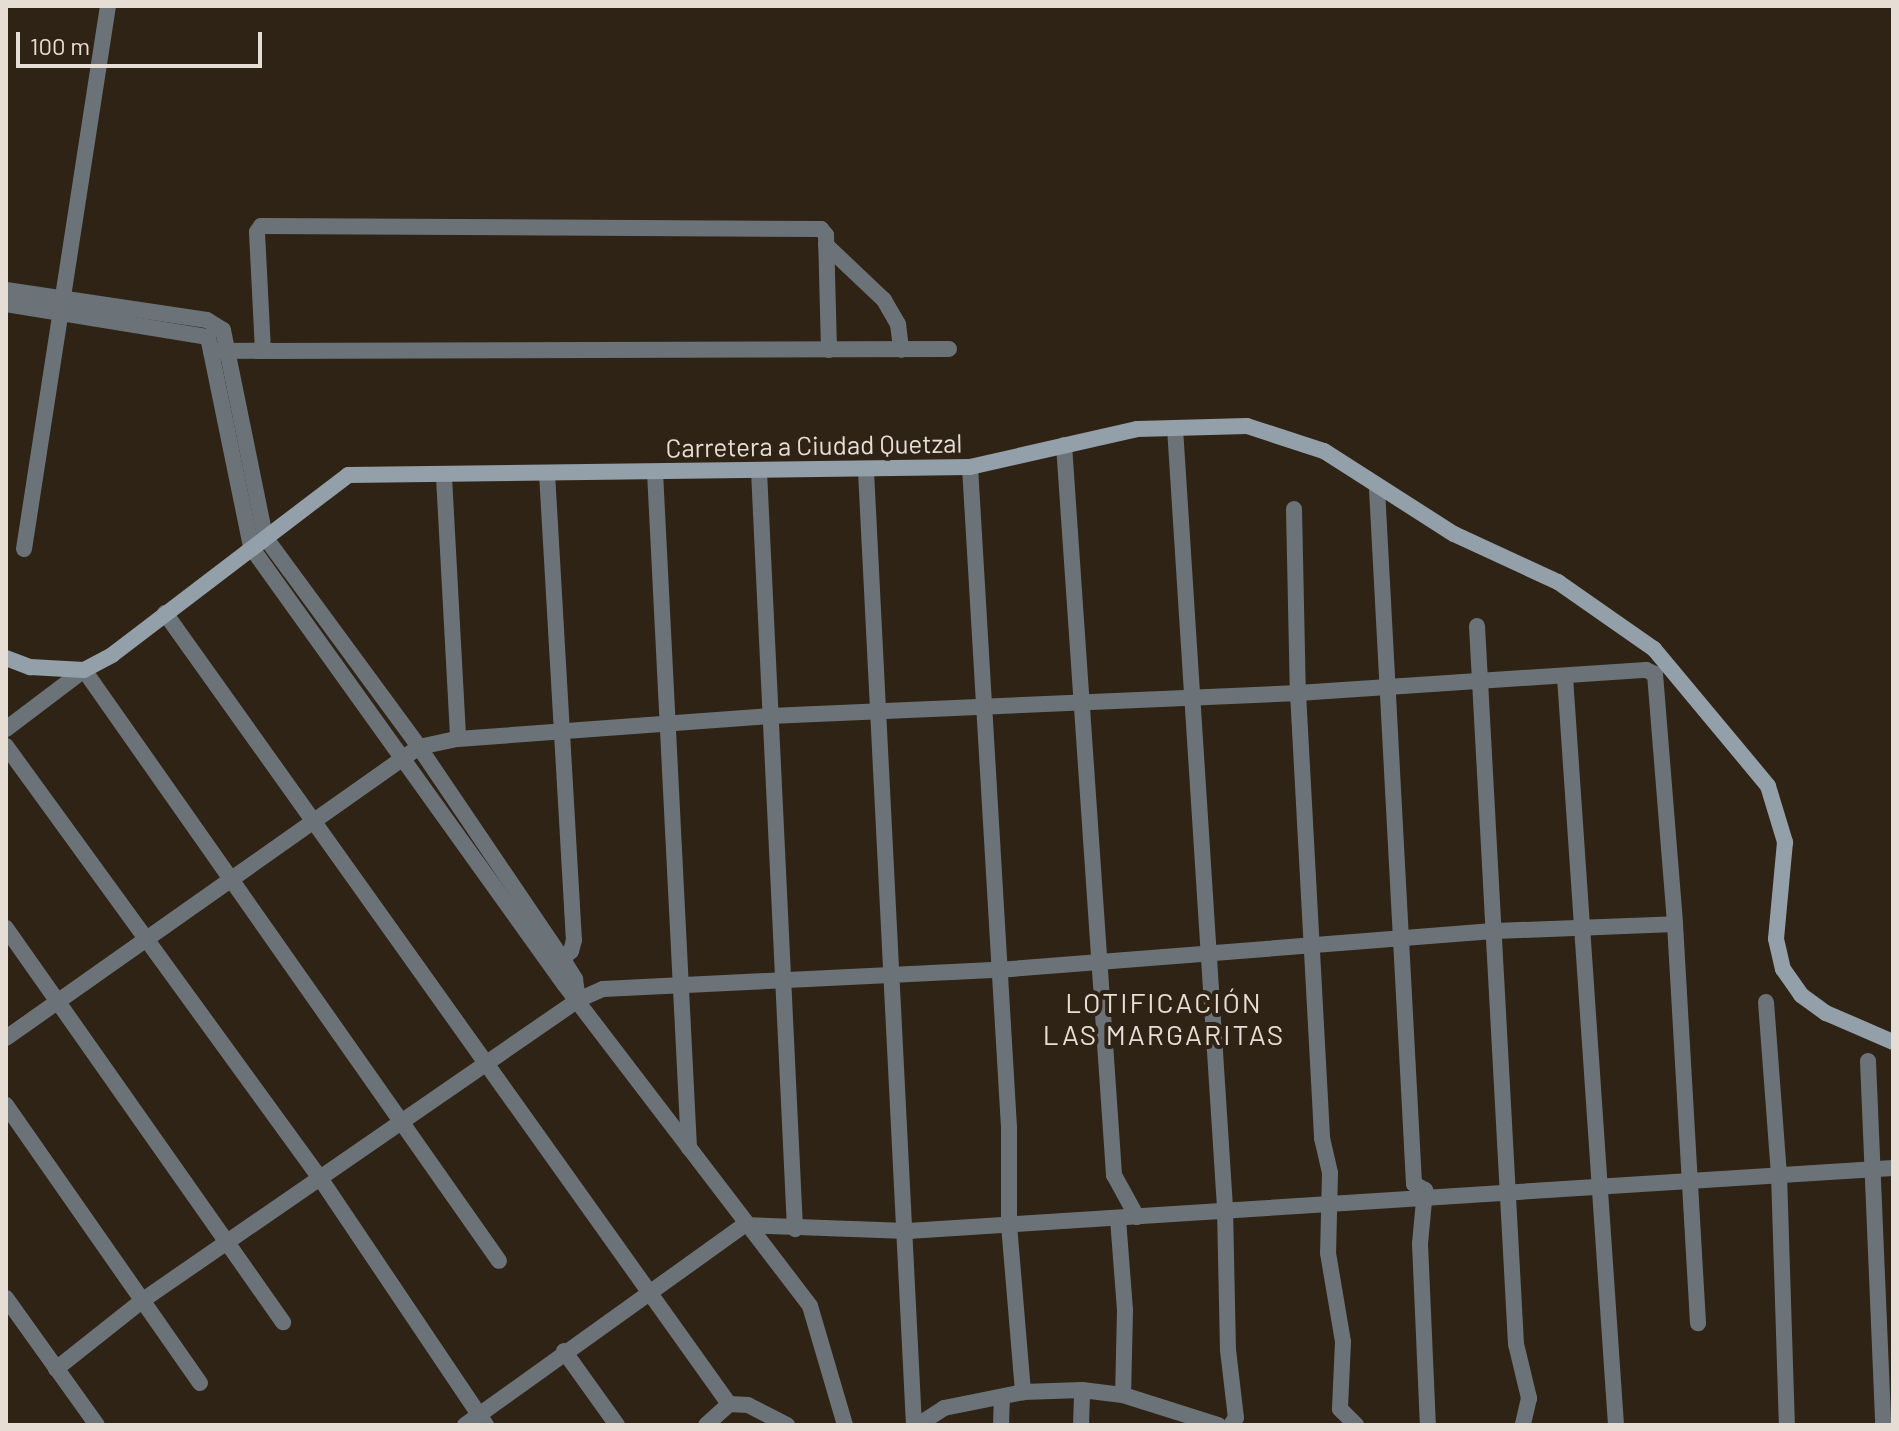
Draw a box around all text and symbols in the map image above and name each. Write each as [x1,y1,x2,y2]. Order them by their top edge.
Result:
scale bar [20,16,266,66]
text: 100 m [30,31,90,60]
street label: Carretera a Ciudad Quetzal [665,427,963,463]
district label: LOTIFICACIÓN LAS MARGARITAS [1043,985,1285,1051]

